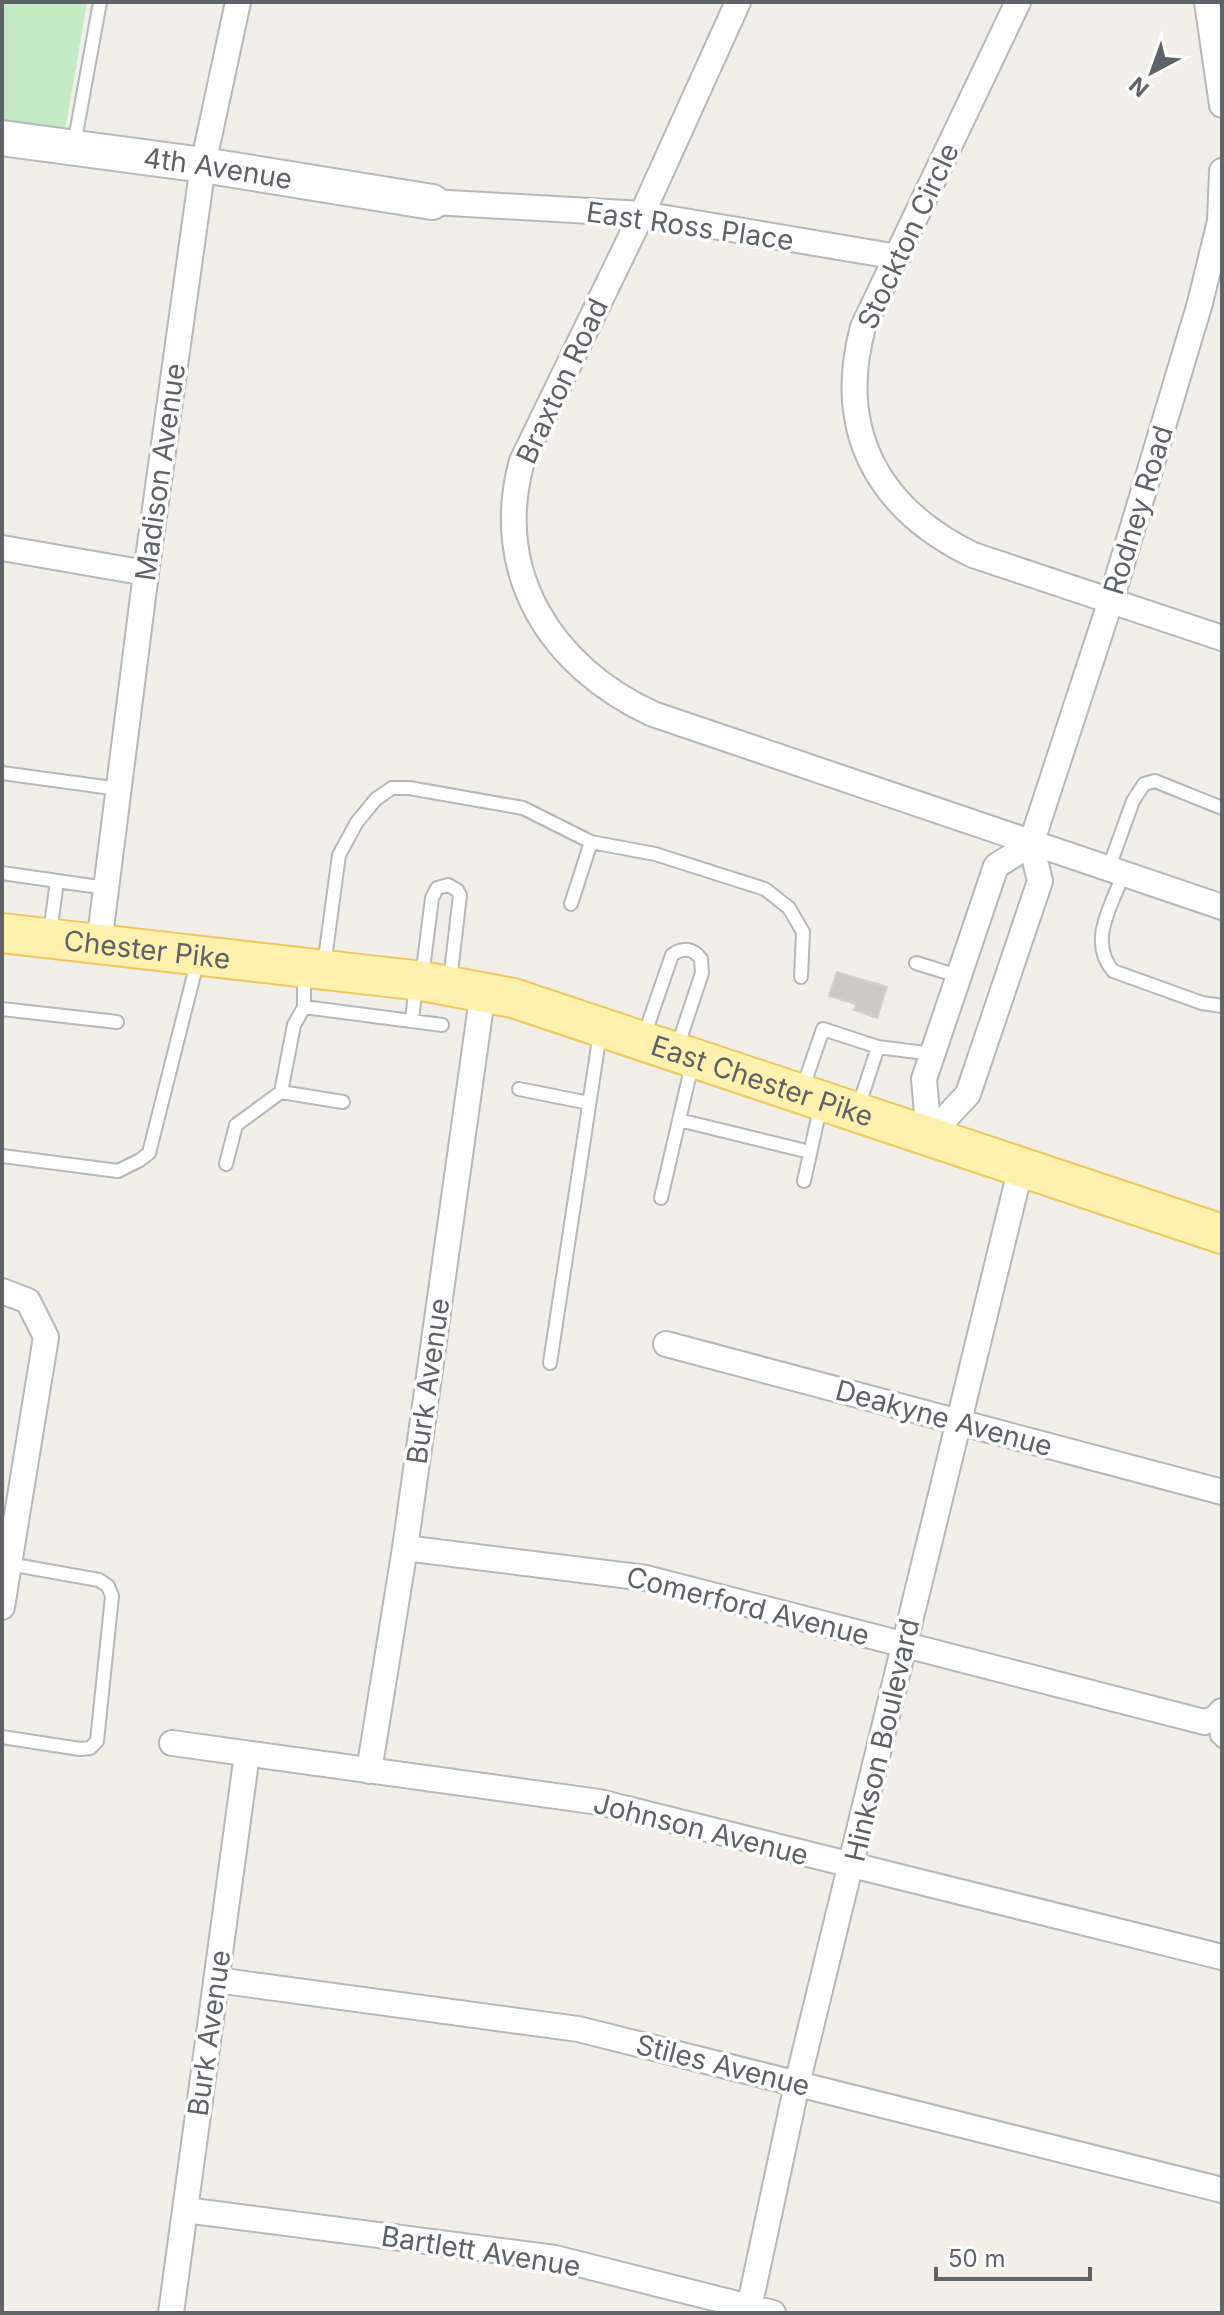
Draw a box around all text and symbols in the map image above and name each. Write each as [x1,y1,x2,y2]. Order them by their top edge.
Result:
north arrow [1112,32,1192,112]
text: N [1124,72,1154,102]
street label: Stockton Circle [850,137,966,335]
street label: 4th Avenue [141,140,295,196]
street label: East Ross Place [584,195,796,257]
street label: Braxton Road [509,293,615,469]
street label: Madison Avenue [128,361,192,583]
street label: Rodney Road [1096,421,1180,599]
street label: Chester Pike [62,923,232,976]
street label: East Chester Pike [647,1028,878,1134]
street label: Burk Avenue [400,1296,456,1466]
street label: Deakyne Avenue [832,1373,1056,1463]
street label: Comerford Avenue [623,1559,873,1653]
street label: Hinkson Boulevard [838,1615,926,1865]
street label: Johnson Avenue [590,1786,812,1872]
street label: Burk Avenue [181,1948,237,2118]
street label: Stiles Avenue [633,2027,813,2103]
street label: Bartlett Avenue [379,2218,583,2284]
scale bar [936,2231,1090,2281]
text: 50 m [948,2244,1006,2273]

